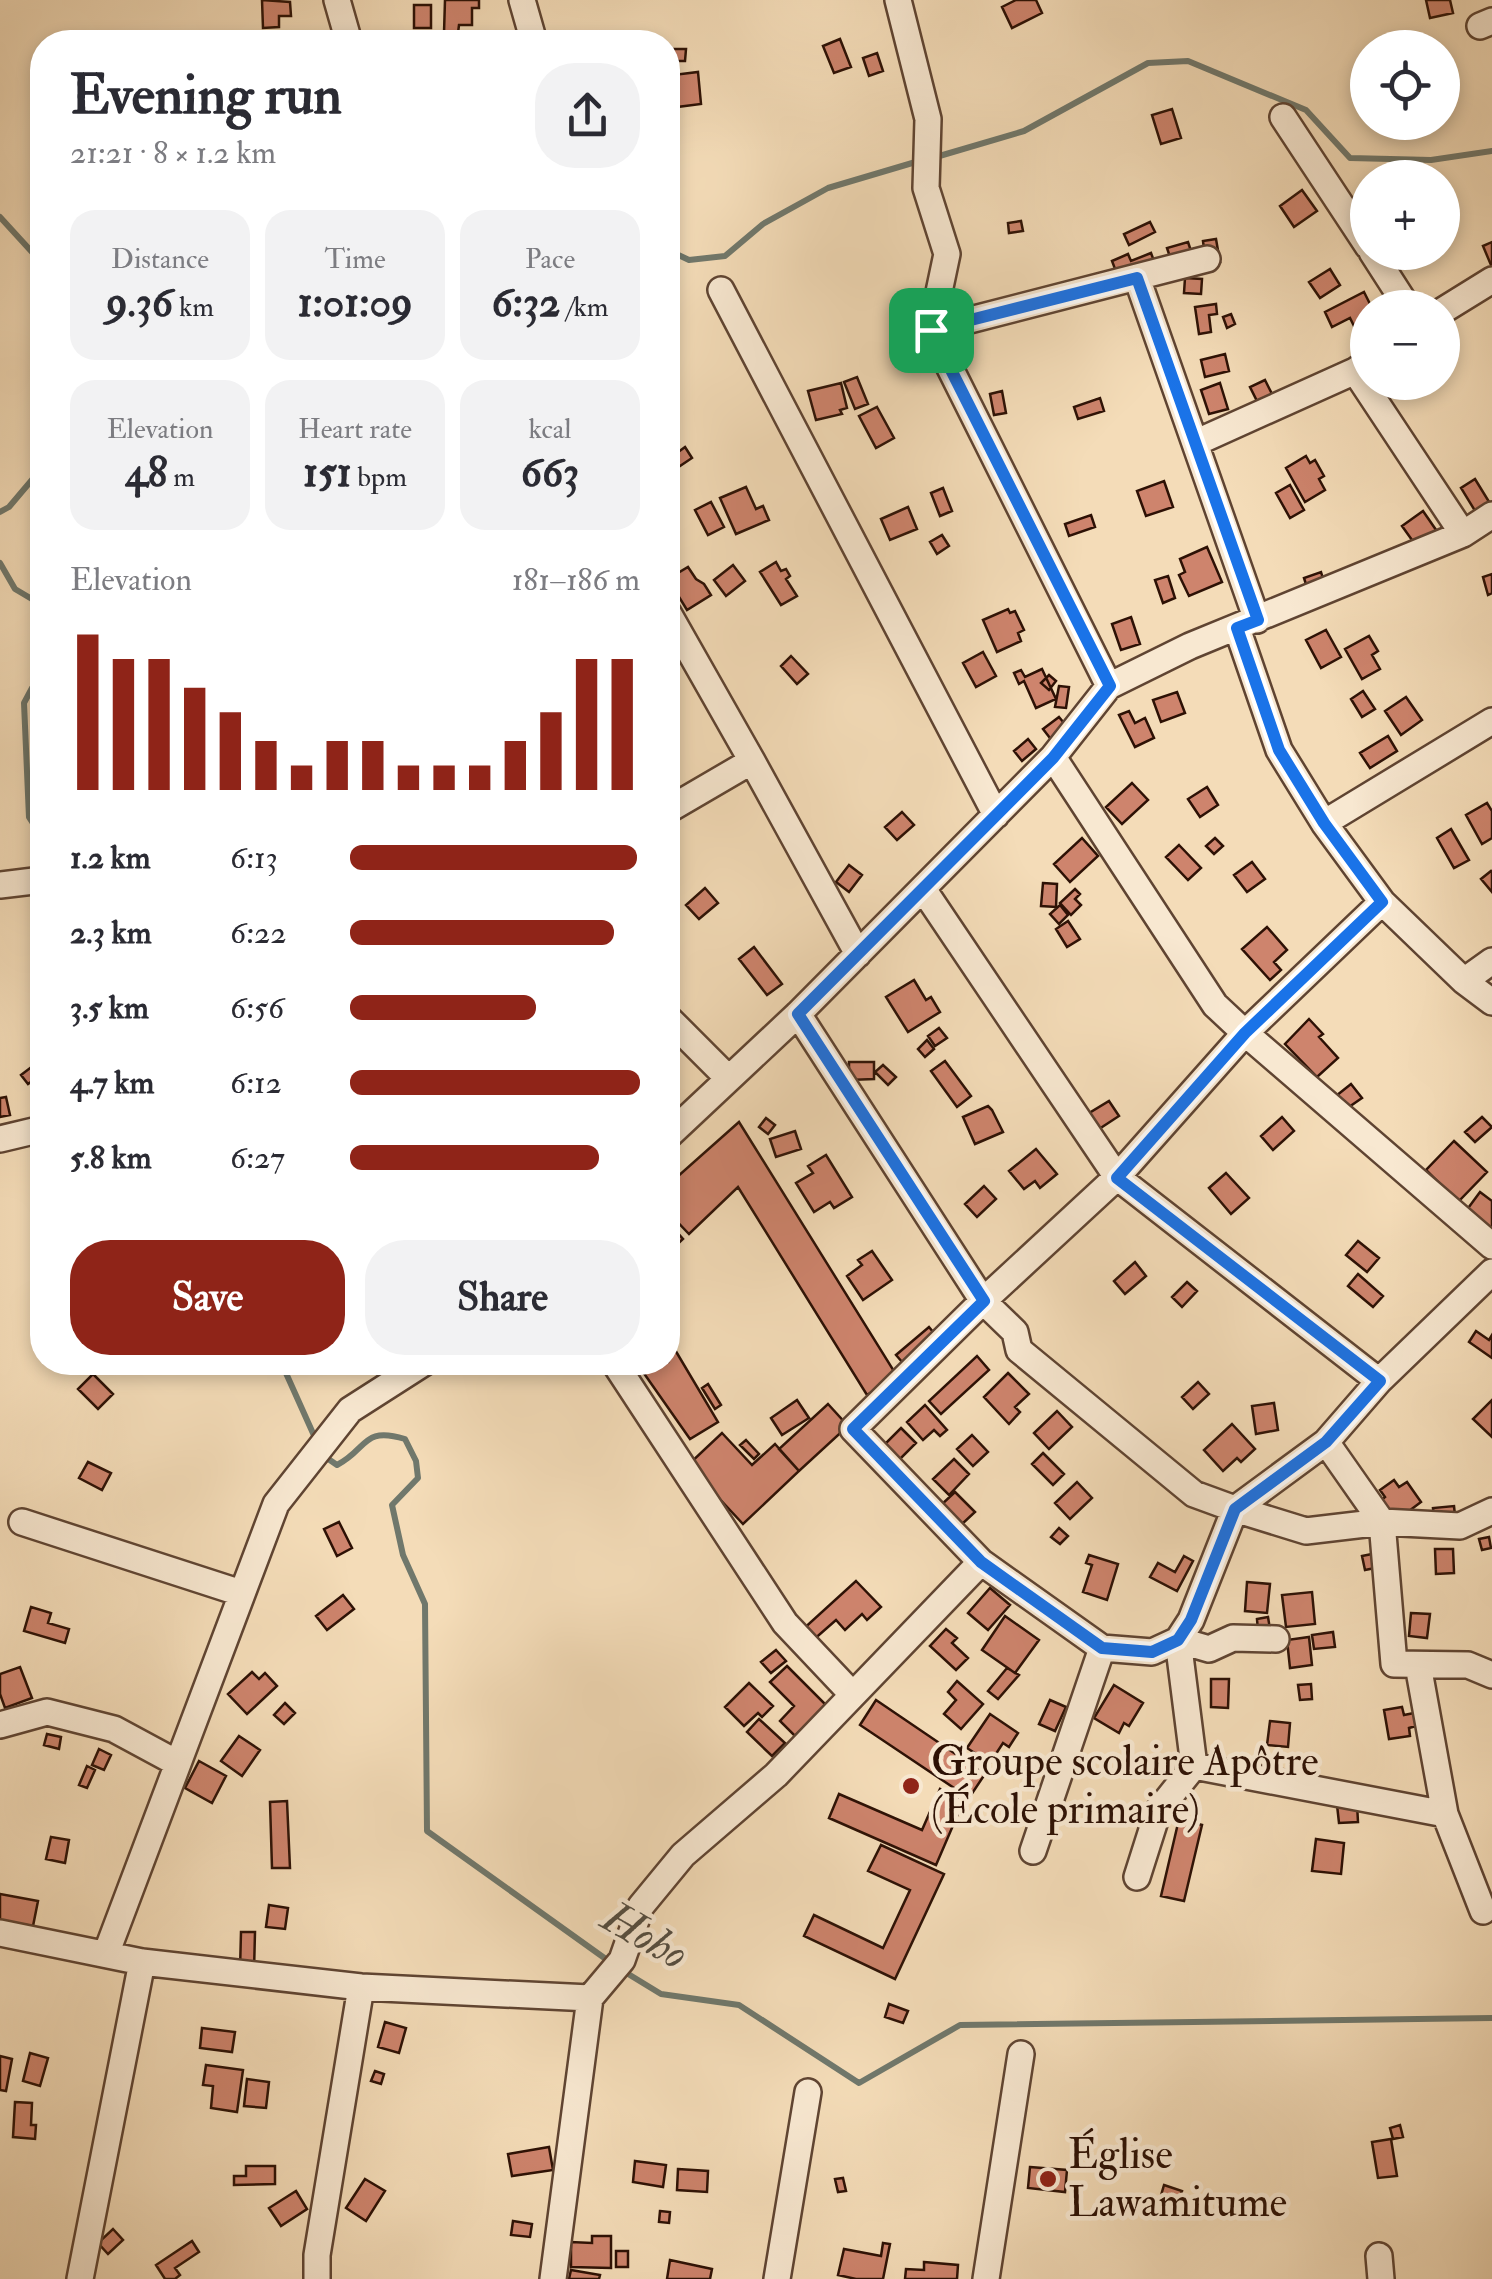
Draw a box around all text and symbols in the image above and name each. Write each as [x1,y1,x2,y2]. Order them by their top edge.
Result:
map controls [1350,30,1460,400]
button: locate [1350,30,1460,140]
text: Evening run [70,61,342,130]
button: share [535,63,640,168]
text: 21:21 · 8 × 1.2 km [70,133,276,173]
button: + [1350,160,1460,270]
text: Distance [111,242,209,277]
text: Time [324,242,386,277]
text: Pace [525,242,575,277]
text: 9.36 [106,277,173,329]
text: 1:01:09 [297,277,413,329]
text: 6:32 [491,277,560,329]
pin [889,288,974,373]
text: km [173,290,214,325]
text: /km [560,290,609,325]
button: − [1350,290,1460,400]
icon: arrive [904,303,959,358]
text: Elevation [107,412,213,447]
text: Heart rate [298,412,412,447]
text: kcal [529,412,571,447]
text: 48 [125,447,167,499]
text: 151 [303,447,351,499]
text: 663 [521,447,579,499]
text: m [167,460,195,495]
text: bpm [351,460,407,495]
text: Elevation [70,560,192,600]
text: 181–186 m [512,560,640,600]
text: 1.2 km [70,838,151,878]
text: 6:13 [230,838,278,878]
text: 2.3 km [70,913,152,953]
text: 6:22 [230,913,286,953]
text: 3.5 km [70,988,149,1028]
text: 6:56 [230,988,284,1028]
text: 4.7 km [70,1063,154,1103]
text: 6:12 [230,1063,282,1103]
text: 5.8 km [70,1138,152,1178]
text: 6:27 [230,1138,285,1178]
button: Save [70,1240,345,1355]
button: Share [365,1240,640,1355]
place label: Groupe scolaire Apôtre (École primaire) [931,1736,1319,1836]
marker: Groupe scolaire Apôtre (École primaire) [900,1775,922,1797]
water label: Hoho [590,1888,698,1983]
place label: Église Lawamitume [1068,2127,1287,2229]
marker: Église Lawamitume [1037,2168,1059,2190]

